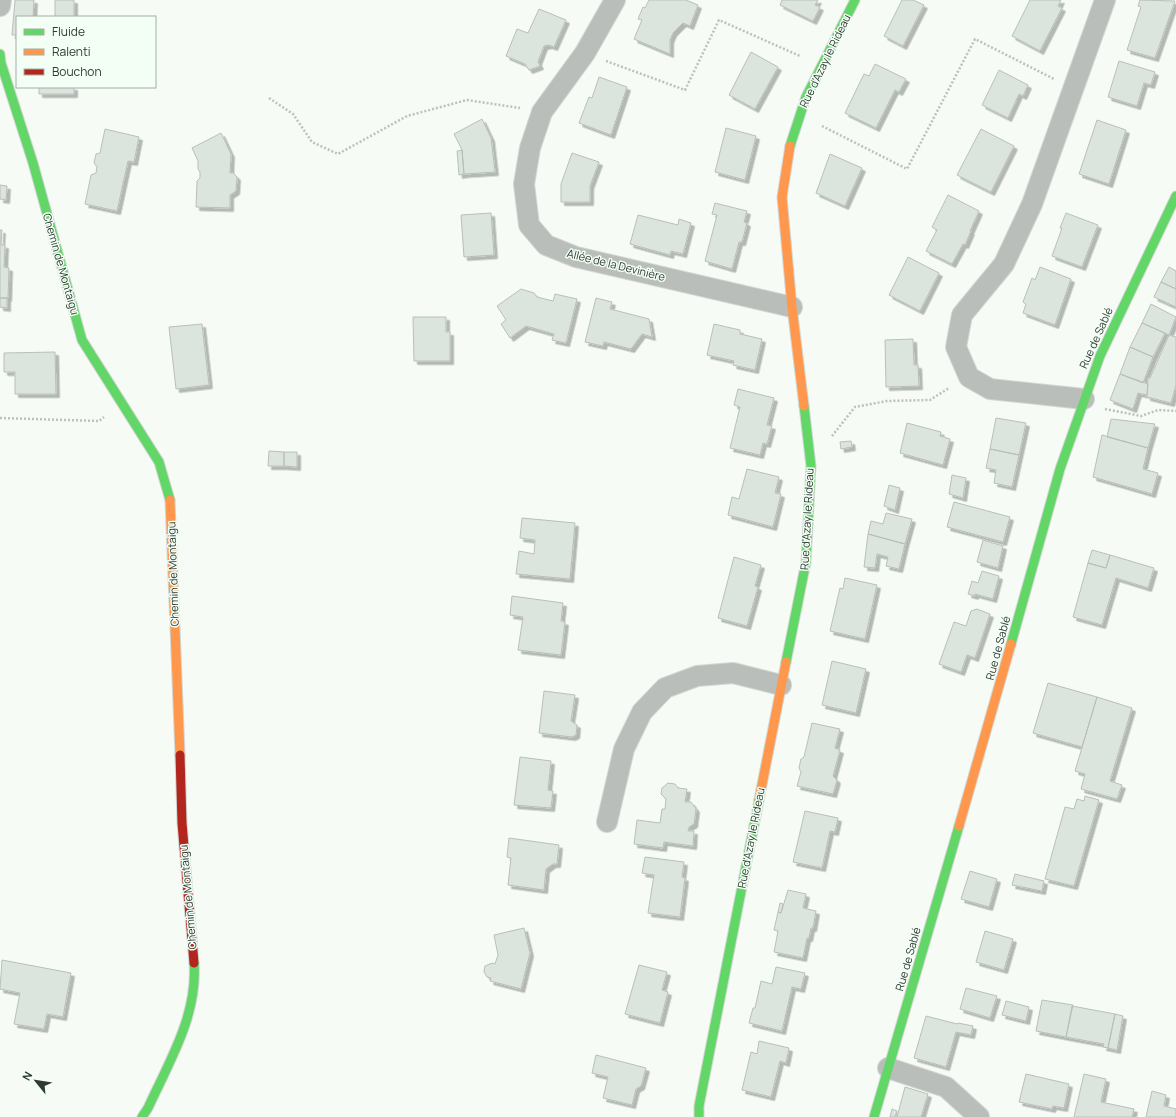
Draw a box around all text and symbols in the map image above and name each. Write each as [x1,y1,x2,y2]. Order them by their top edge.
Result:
street label: Rue d'Azay le Rideau [795,12,854,110]
legend [16,16,156,88]
text: Fluide [52,23,85,40]
text: Ralenti [52,43,91,60]
text: Bouchon [52,63,102,80]
street label: Chemin de Montaigu [40,211,83,316]
street label: Allée de la Devinière [565,245,667,284]
street label: Rue de Sablé [1075,304,1116,371]
street label: Rue d'Azay le Rideau [796,468,817,570]
street label: Chemin de Montaigu [163,521,182,627]
street label: Rue de Sablé [982,614,1013,682]
street label: Rue d'Azay le Rideau [733,786,768,889]
street label: Chemin de Montaigu [175,844,200,950]
street label: Rue de Sablé [891,925,924,992]
north arrow [16,1061,56,1101]
text: N [18,1068,35,1083]

